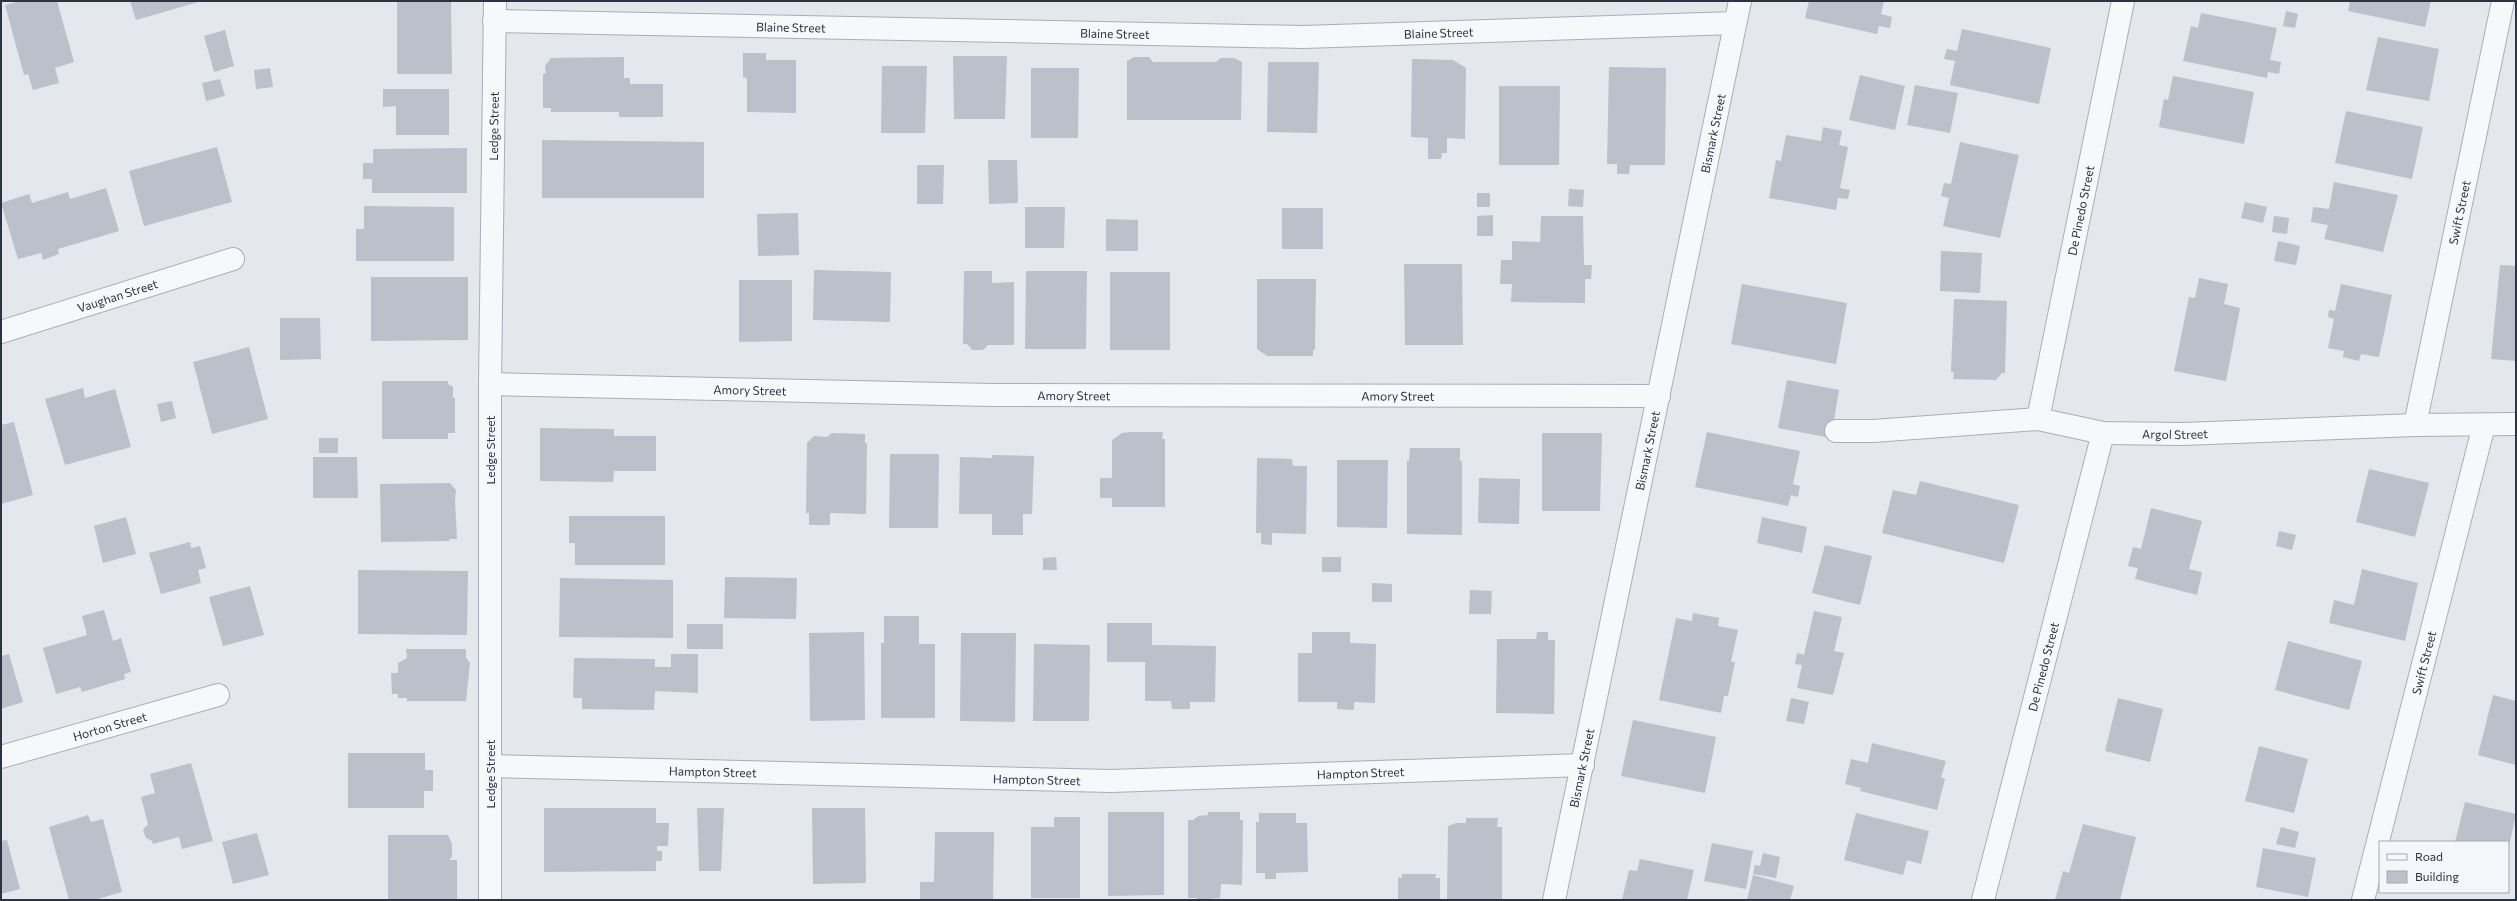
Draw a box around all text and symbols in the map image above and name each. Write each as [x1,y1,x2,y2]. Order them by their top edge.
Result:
street label: Blaine Street [756,19,826,35]
street label: Blaine Street [1404,24,1474,41]
street label: Blaine Street [1080,26,1150,41]
street label: Ledge Street [486,91,501,161]
street label: Bismark Street [1698,92,1728,174]
street label: De Pinedo Street [2064,164,2096,257]
street label: Swift Street [2446,179,2473,246]
street label: Vaughan Street [75,276,159,315]
street label: Amory Street [713,382,787,397]
street label: Amory Street [1037,388,1111,402]
street label: Amory Street [1361,389,1435,403]
street label: Bismark Street [1632,410,1662,491]
street label: Ledge Street [483,415,497,485]
street label: Argol Street [2142,426,2208,441]
street label: De Pinedo Street [2025,620,2061,713]
street label: Swift Street [2409,629,2438,696]
street label: Horton Street [71,709,148,743]
street label: Bismark Street [1566,727,1596,809]
street label: Ledge Street [483,739,497,809]
street label: Hampton Street [669,763,757,779]
street label: Hampton Street [1316,764,1405,781]
street label: Hampton Street [993,771,1081,787]
legend [2379,841,2509,893]
text: Road [2415,849,2443,863]
text: Building [2415,869,2459,883]

